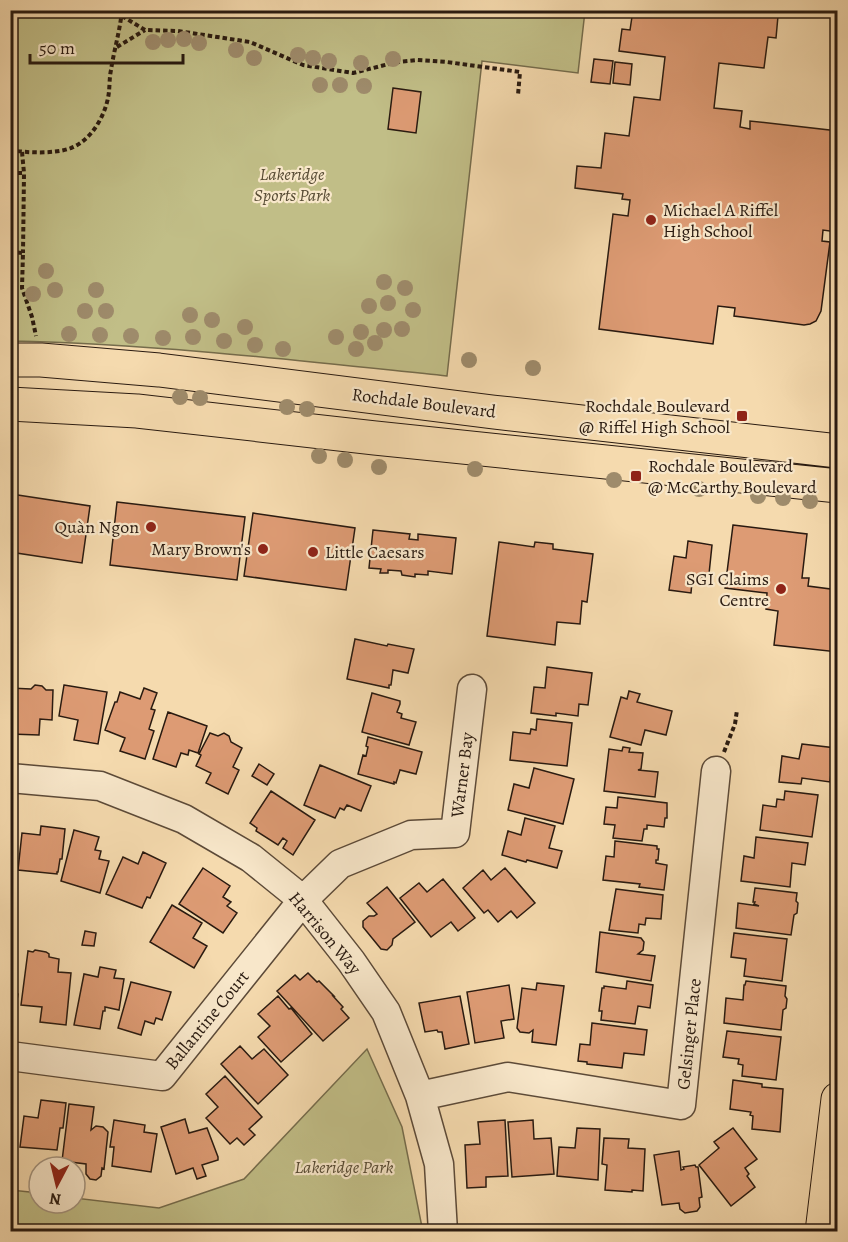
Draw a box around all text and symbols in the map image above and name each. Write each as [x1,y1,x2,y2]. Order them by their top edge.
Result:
scale bar [30,27,183,65]
text: 50 m [39,36,75,60]
park label: Lakeridge Sports Park [254,162,330,207]
place label: Michael A Riffel High School [663,198,779,243]
marker: Michael A Riffel High School [644,213,658,227]
street label: Rochdale Boulevard [351,382,498,424]
place label: Rochdale Boulevard @ Riffel High School [579,394,731,439]
marker: Rochdale Boulevard @ Riffel High School [735,409,749,423]
place label: Rochdale Boulevard @ McCarthy Boulevard [648,454,817,499]
marker: Rochdale Boulevard @ McCarthy Boulevard [629,469,643,483]
place label: Quàn Ngon [54,515,139,539]
marker: Quàn Ngon [144,520,158,534]
place label: Mary Brown's [151,537,251,561]
place label: Little Caesars [325,540,425,564]
marker: Mary Brown's [256,542,270,556]
marker: Little Caesars [306,545,320,559]
place label: SGI Claims Centre [686,567,769,612]
marker: SGI Claims Centre [774,582,788,596]
street label: Warner Bay [445,730,479,820]
street label: Harrison Way [283,886,367,980]
street label: Ballantine Court [160,965,254,1075]
street label: Gelsinger Place [671,977,707,1091]
north arrow [27,1155,87,1215]
park label: Lakeridge Park [294,1155,394,1179]
text: N [48,1187,62,1211]

